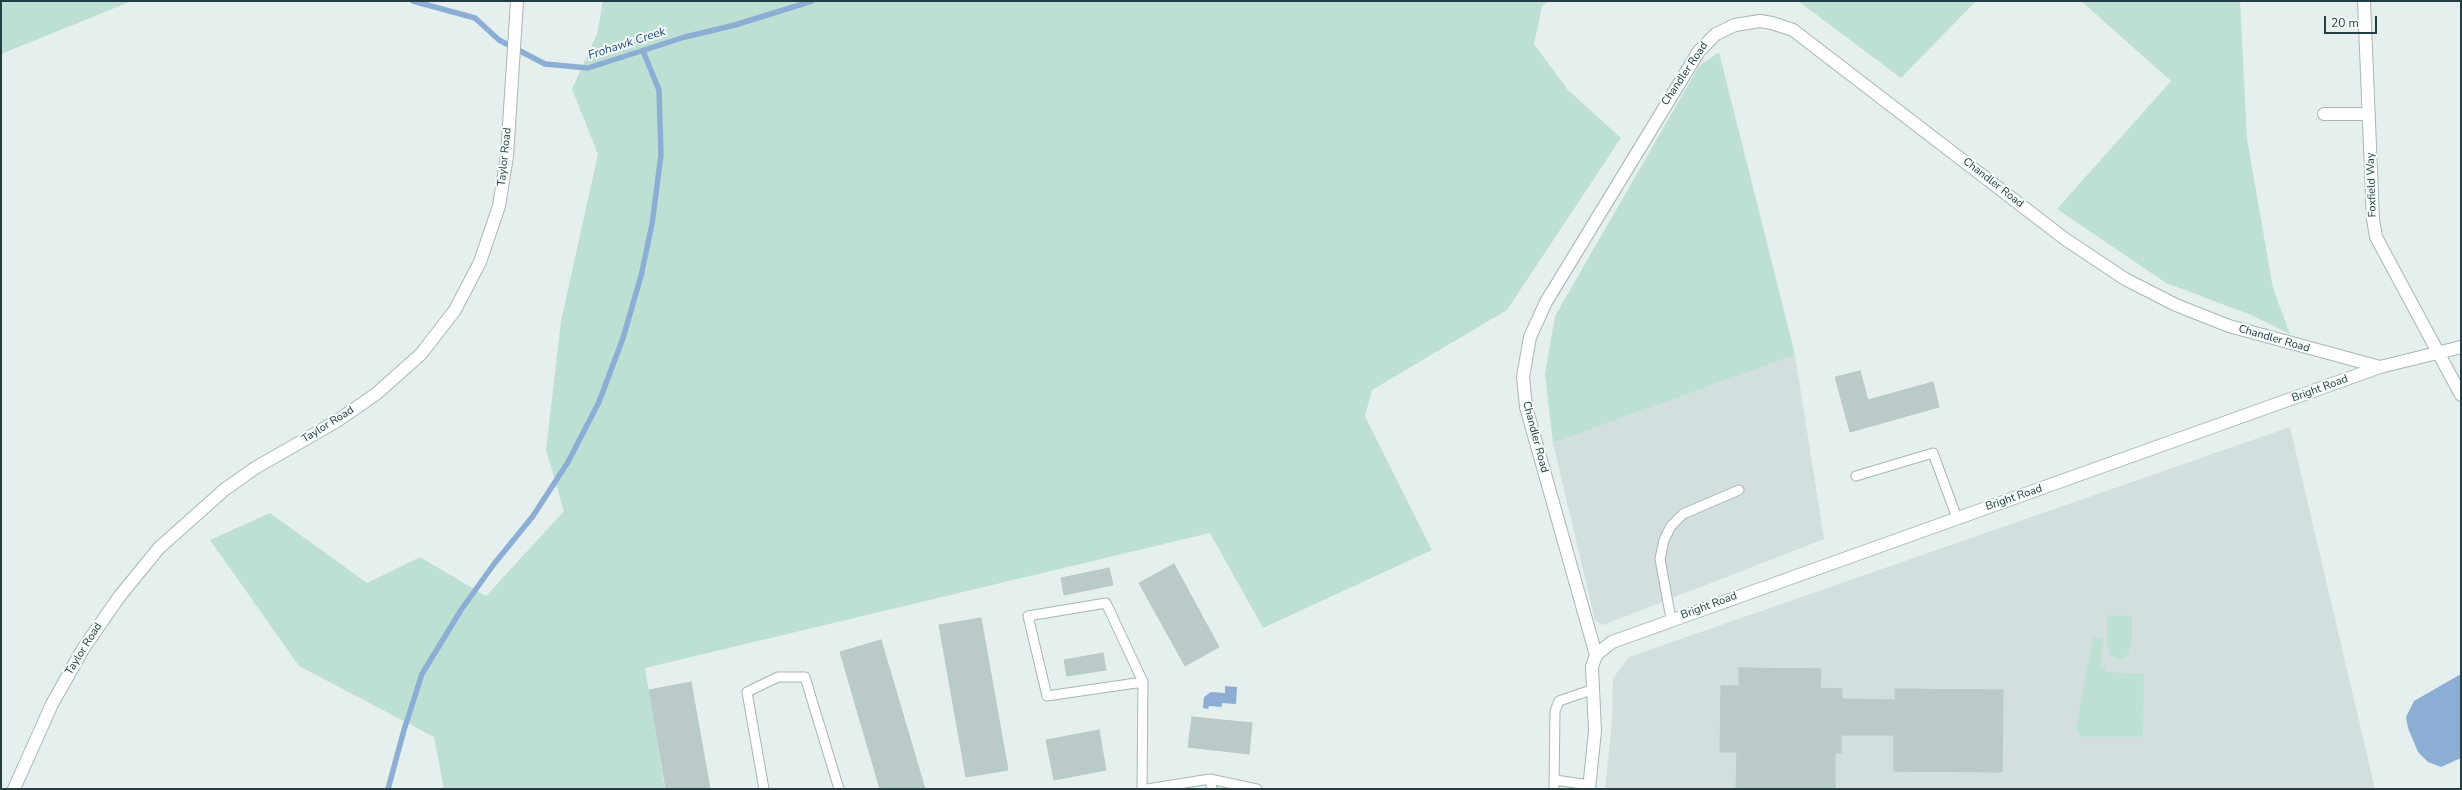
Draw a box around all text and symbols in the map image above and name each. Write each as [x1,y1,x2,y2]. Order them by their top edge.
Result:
scale bar [2326,8,2379,34]
text: 20 m [2331,15,2359,31]
water label: Frohawk Creek [586,25,668,63]
street label: Chandler Road [1659,40,1711,108]
street label: Taylor Road [495,127,515,187]
street label: Foxfield Way [2364,152,2380,218]
street label: Chandler Road [1960,155,2026,211]
street label: Chandler Road [2237,323,2311,355]
street label: Bright Road [2290,373,2350,405]
street label: Chandler Road [1519,400,1551,474]
street label: Taylor Road [300,404,356,446]
street label: Bright Road [1984,482,2044,514]
street label: Bright Road [1679,590,1739,622]
street label: Taylor Road [63,621,105,677]

